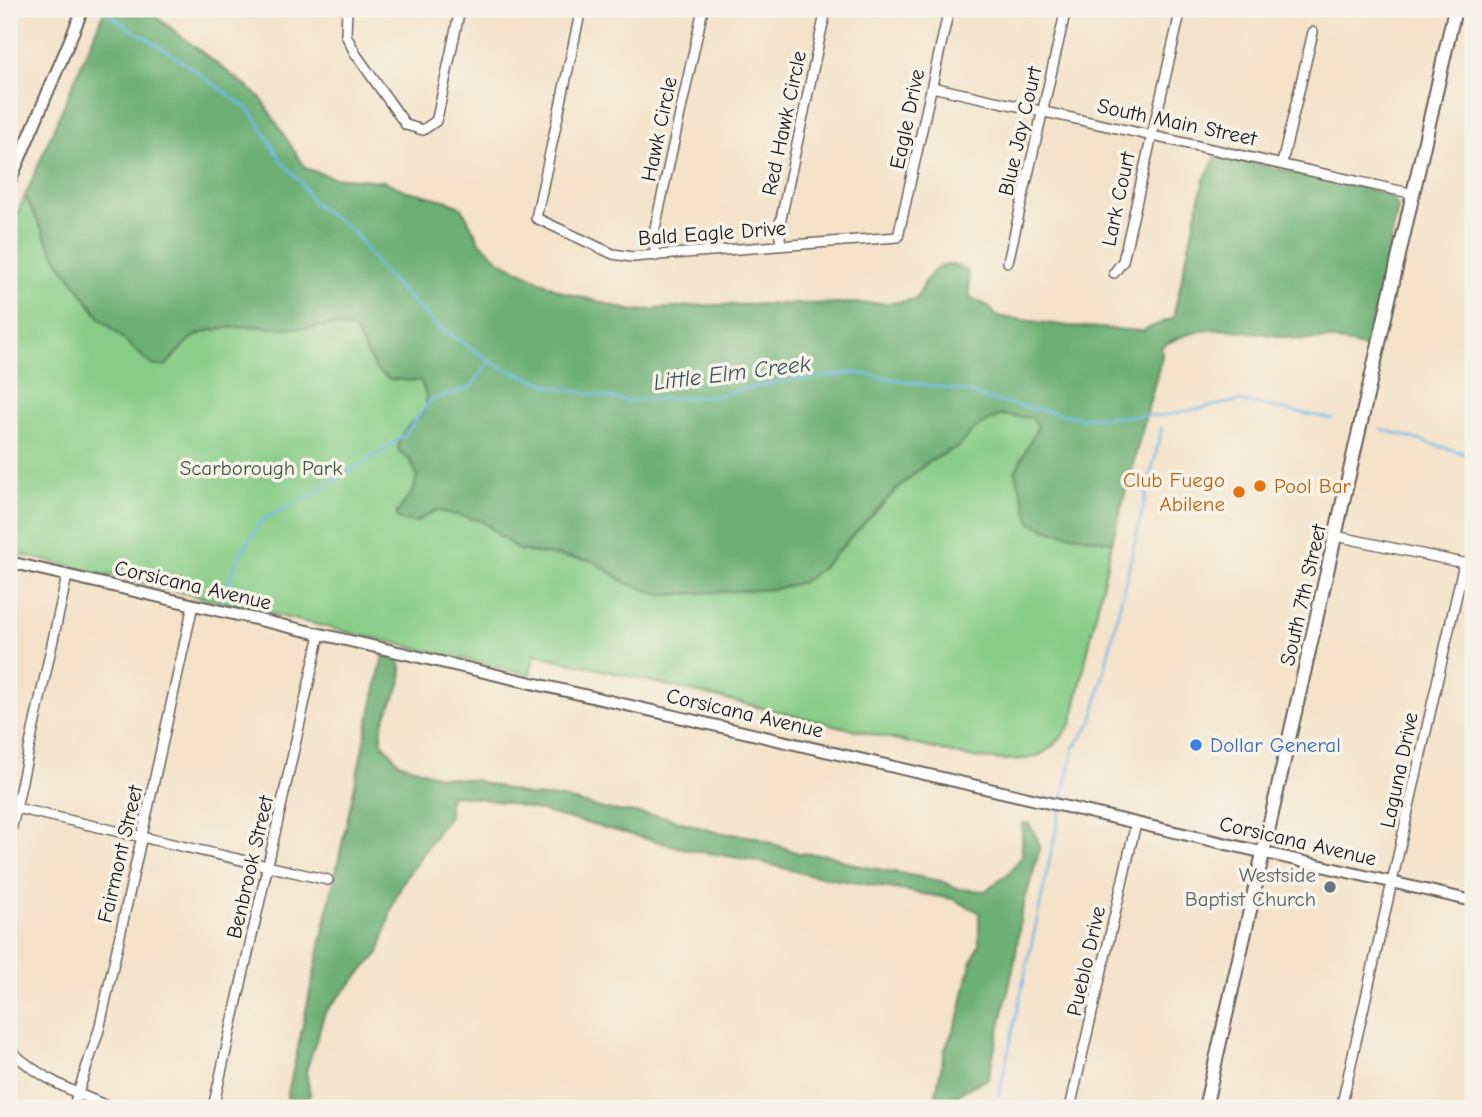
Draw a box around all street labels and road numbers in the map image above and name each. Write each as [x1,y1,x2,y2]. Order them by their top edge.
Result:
street label: Red Hawk Circle [757,48,811,198]
street label: Blue Jay Court [993,63,1047,198]
street label: Eagle Drive [885,67,929,171]
street label: Hawk Circle [636,74,682,184]
street label: South Main Street [1095,93,1260,151]
street label: Lark Court [1096,149,1140,248]
street label: Bald Eagle Drive [637,216,787,250]
street label: South 7th Street [1275,521,1331,668]
street label: Corsicana Avenue [112,555,274,615]
street label: Corsicana Avenue [664,683,826,743]
street label: Laguna Drive [1375,710,1423,830]
street label: Fairmont Street [92,782,148,925]
street label: Benbrook Street [222,792,278,941]
street label: Corsicana Avenue [1217,811,1379,871]
street label: Pueblo Drive [1062,904,1110,1018]

